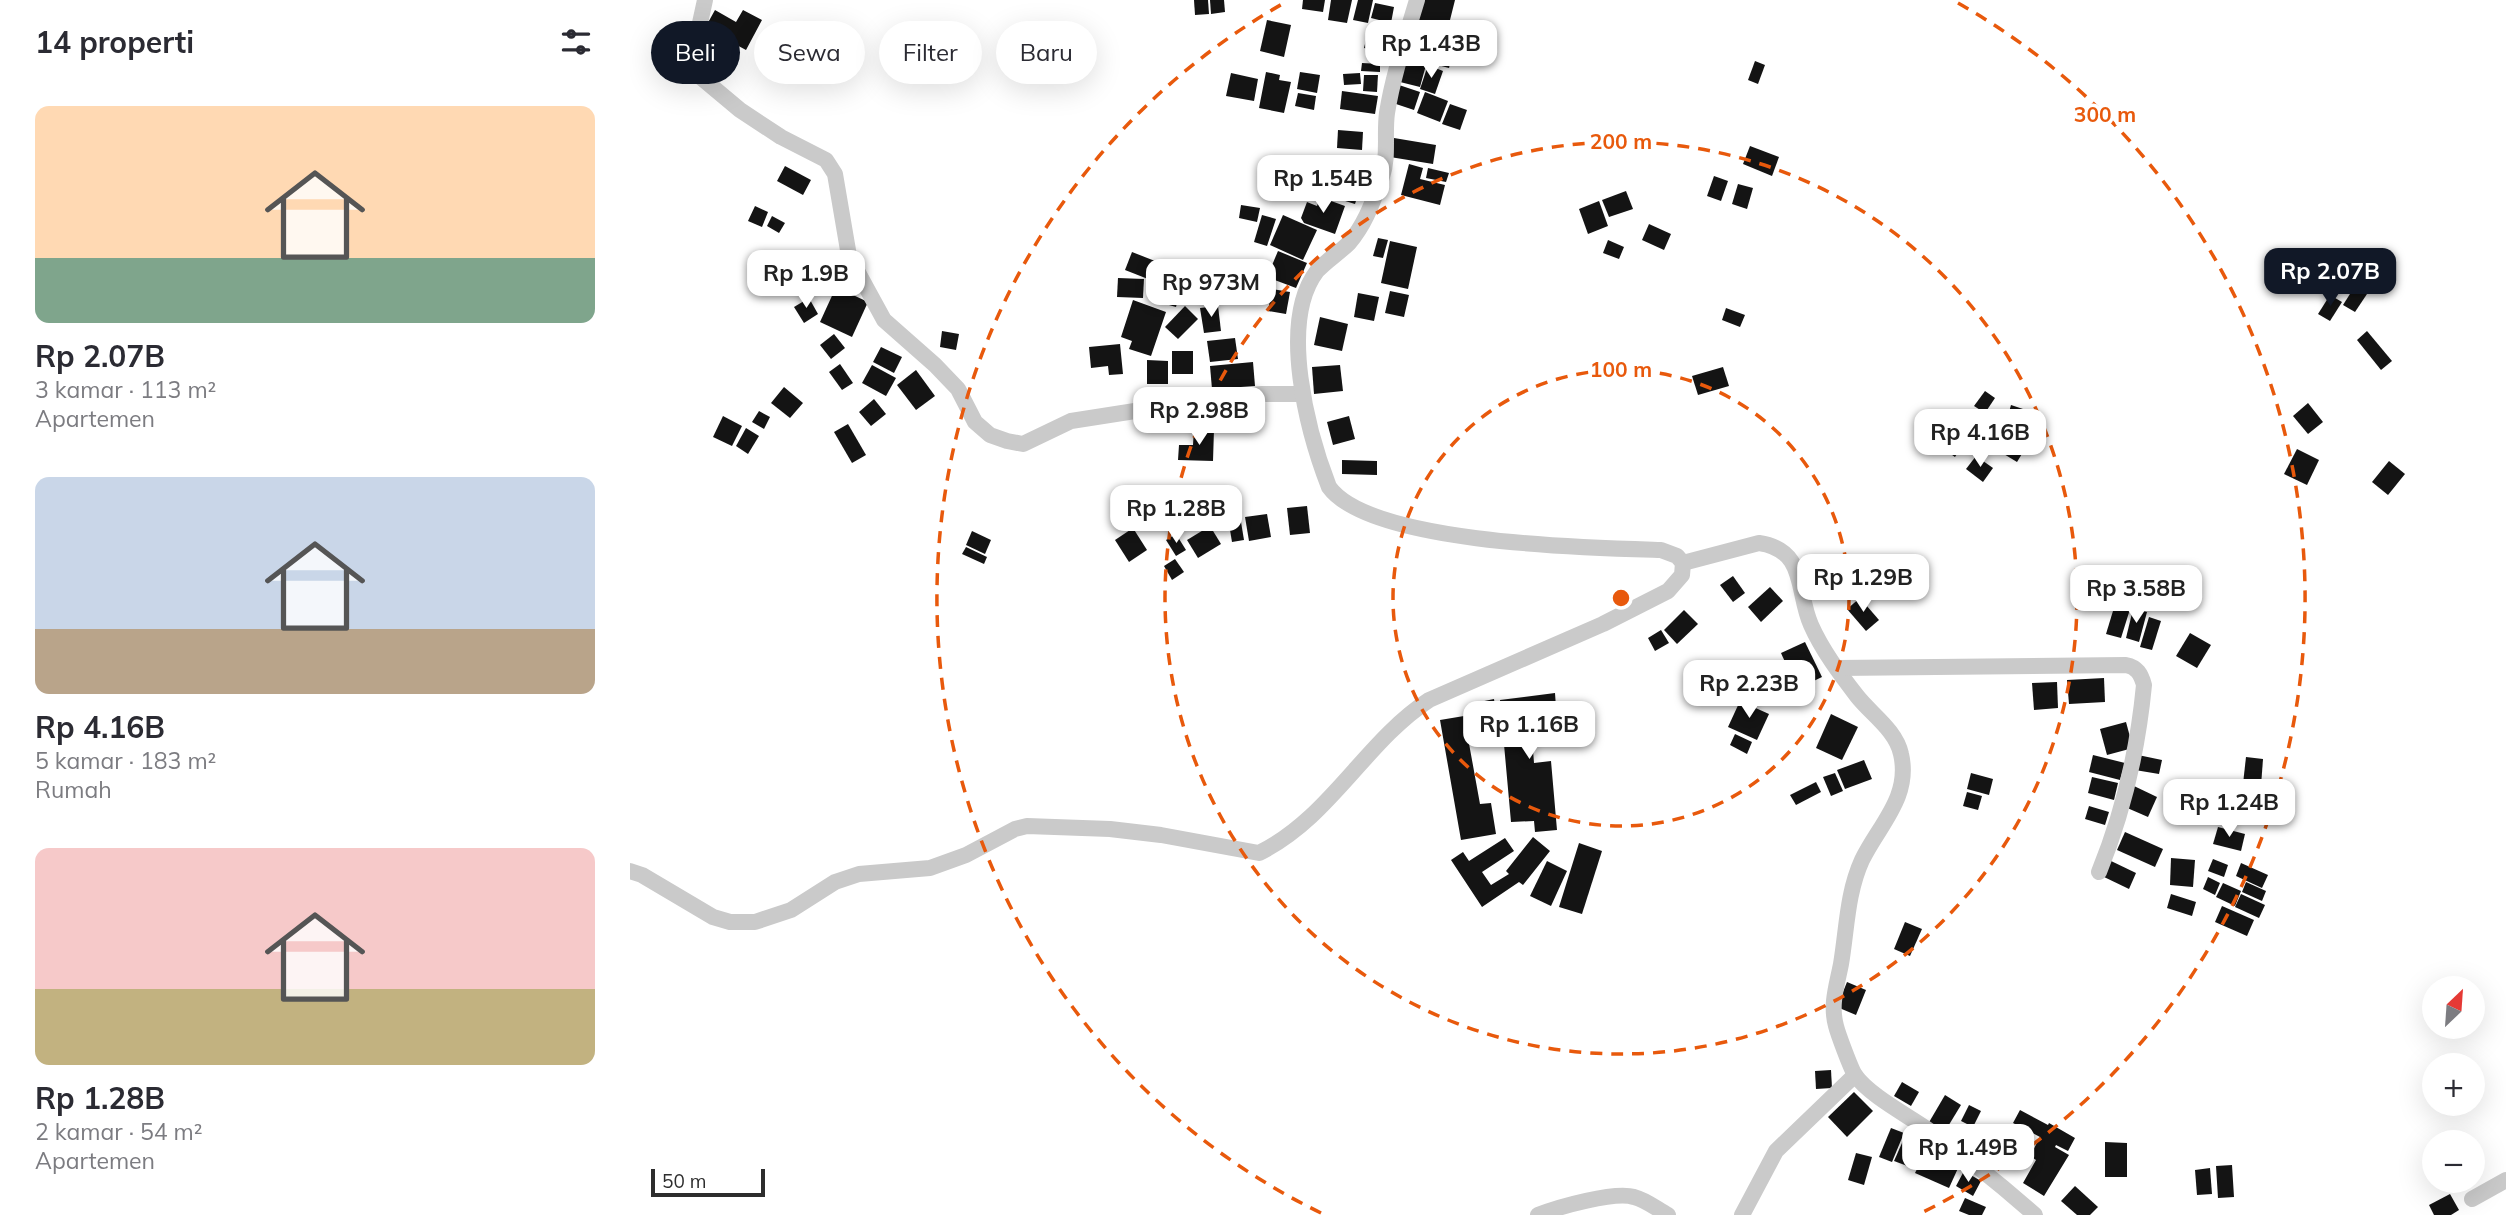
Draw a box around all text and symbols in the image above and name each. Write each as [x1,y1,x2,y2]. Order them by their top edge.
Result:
pin: Rp 1.43B [1359,20,1503,80]
chip: Beli [651,21,740,84]
chip: Sewa [754,21,865,84]
chip: Filter [879,21,982,84]
chip: Baru [996,21,1097,84]
text: 14 properti [35,23,194,61]
icon: filters [557,23,595,61]
text: Rp 1.43B [1381,28,1481,57]
text: 300 m [2074,101,2136,127]
text: 200 m [1590,128,1652,154]
icon: home [252,152,378,278]
pin: Rp 1.54B [1251,156,1395,215]
text: Rp 1.54B [1273,163,1373,192]
pin: Rp 2.07B [2258,248,2402,308]
pin: Rp 1.9B [741,250,871,310]
text: Rp 2.07B [2280,256,2380,285]
text: Rp 1.9B [763,258,849,287]
pin: Rp 973M [1146,260,1276,319]
text: Rp 973M [1162,267,1260,296]
text: Rp 2.07B [35,337,165,375]
text: 100 m [1590,356,1652,382]
text: 3 kamar · 113 m² [35,375,216,404]
pin: Rp 2.98B [1127,388,1271,447]
text: Rp 2.98B [1149,395,1249,424]
text: Apartemen [35,404,155,433]
pin: Rp 4.16B [1908,410,2052,469]
text: Rp 4.16B [1930,417,2030,446]
pin: Rp 1.28B [1104,486,1248,545]
text: Rp 1.28B [1126,493,1226,522]
icon: home [252,523,378,649]
pin: Rp 1.29B [1791,554,1935,614]
text: Rp 1.29B [1813,562,1913,591]
pin: Rp 3.58B [2064,566,2208,625]
text: Rp 3.58B [2086,573,2186,602]
centre of rings [1609,586,1633,610]
pin: Rp 2.23B [1677,660,1821,720]
text: Rp 2.23B [1699,668,1799,697]
pin: Rp 1.16B [1457,702,1601,761]
text: Rp 4.16B [35,708,165,746]
text: Rp 1.16B [1479,709,1579,738]
text: 5 kamar · 183 m² [35,746,216,775]
text: Rumah [35,775,112,804]
pin: Rp 1.24B [2157,780,2301,839]
text: Rp 1.24B [2179,787,2279,816]
icon: home [252,894,378,1020]
north arrow [2422,976,2485,1040]
map controls [2422,976,2485,1193]
button: + [2422,1053,2485,1116]
text: Rp 1.28B [35,1079,165,1117]
text: 2 kamar · 54 m² [35,1117,203,1146]
pin: Rp 1.49B [1896,1124,2040,1184]
button: − [2422,1130,2485,1193]
text: Rp 1.49B [1918,1132,2018,1161]
text: Apartemen [35,1146,155,1175]
scale bar [651,1166,765,1198]
text: 50 m [662,1169,706,1193]

